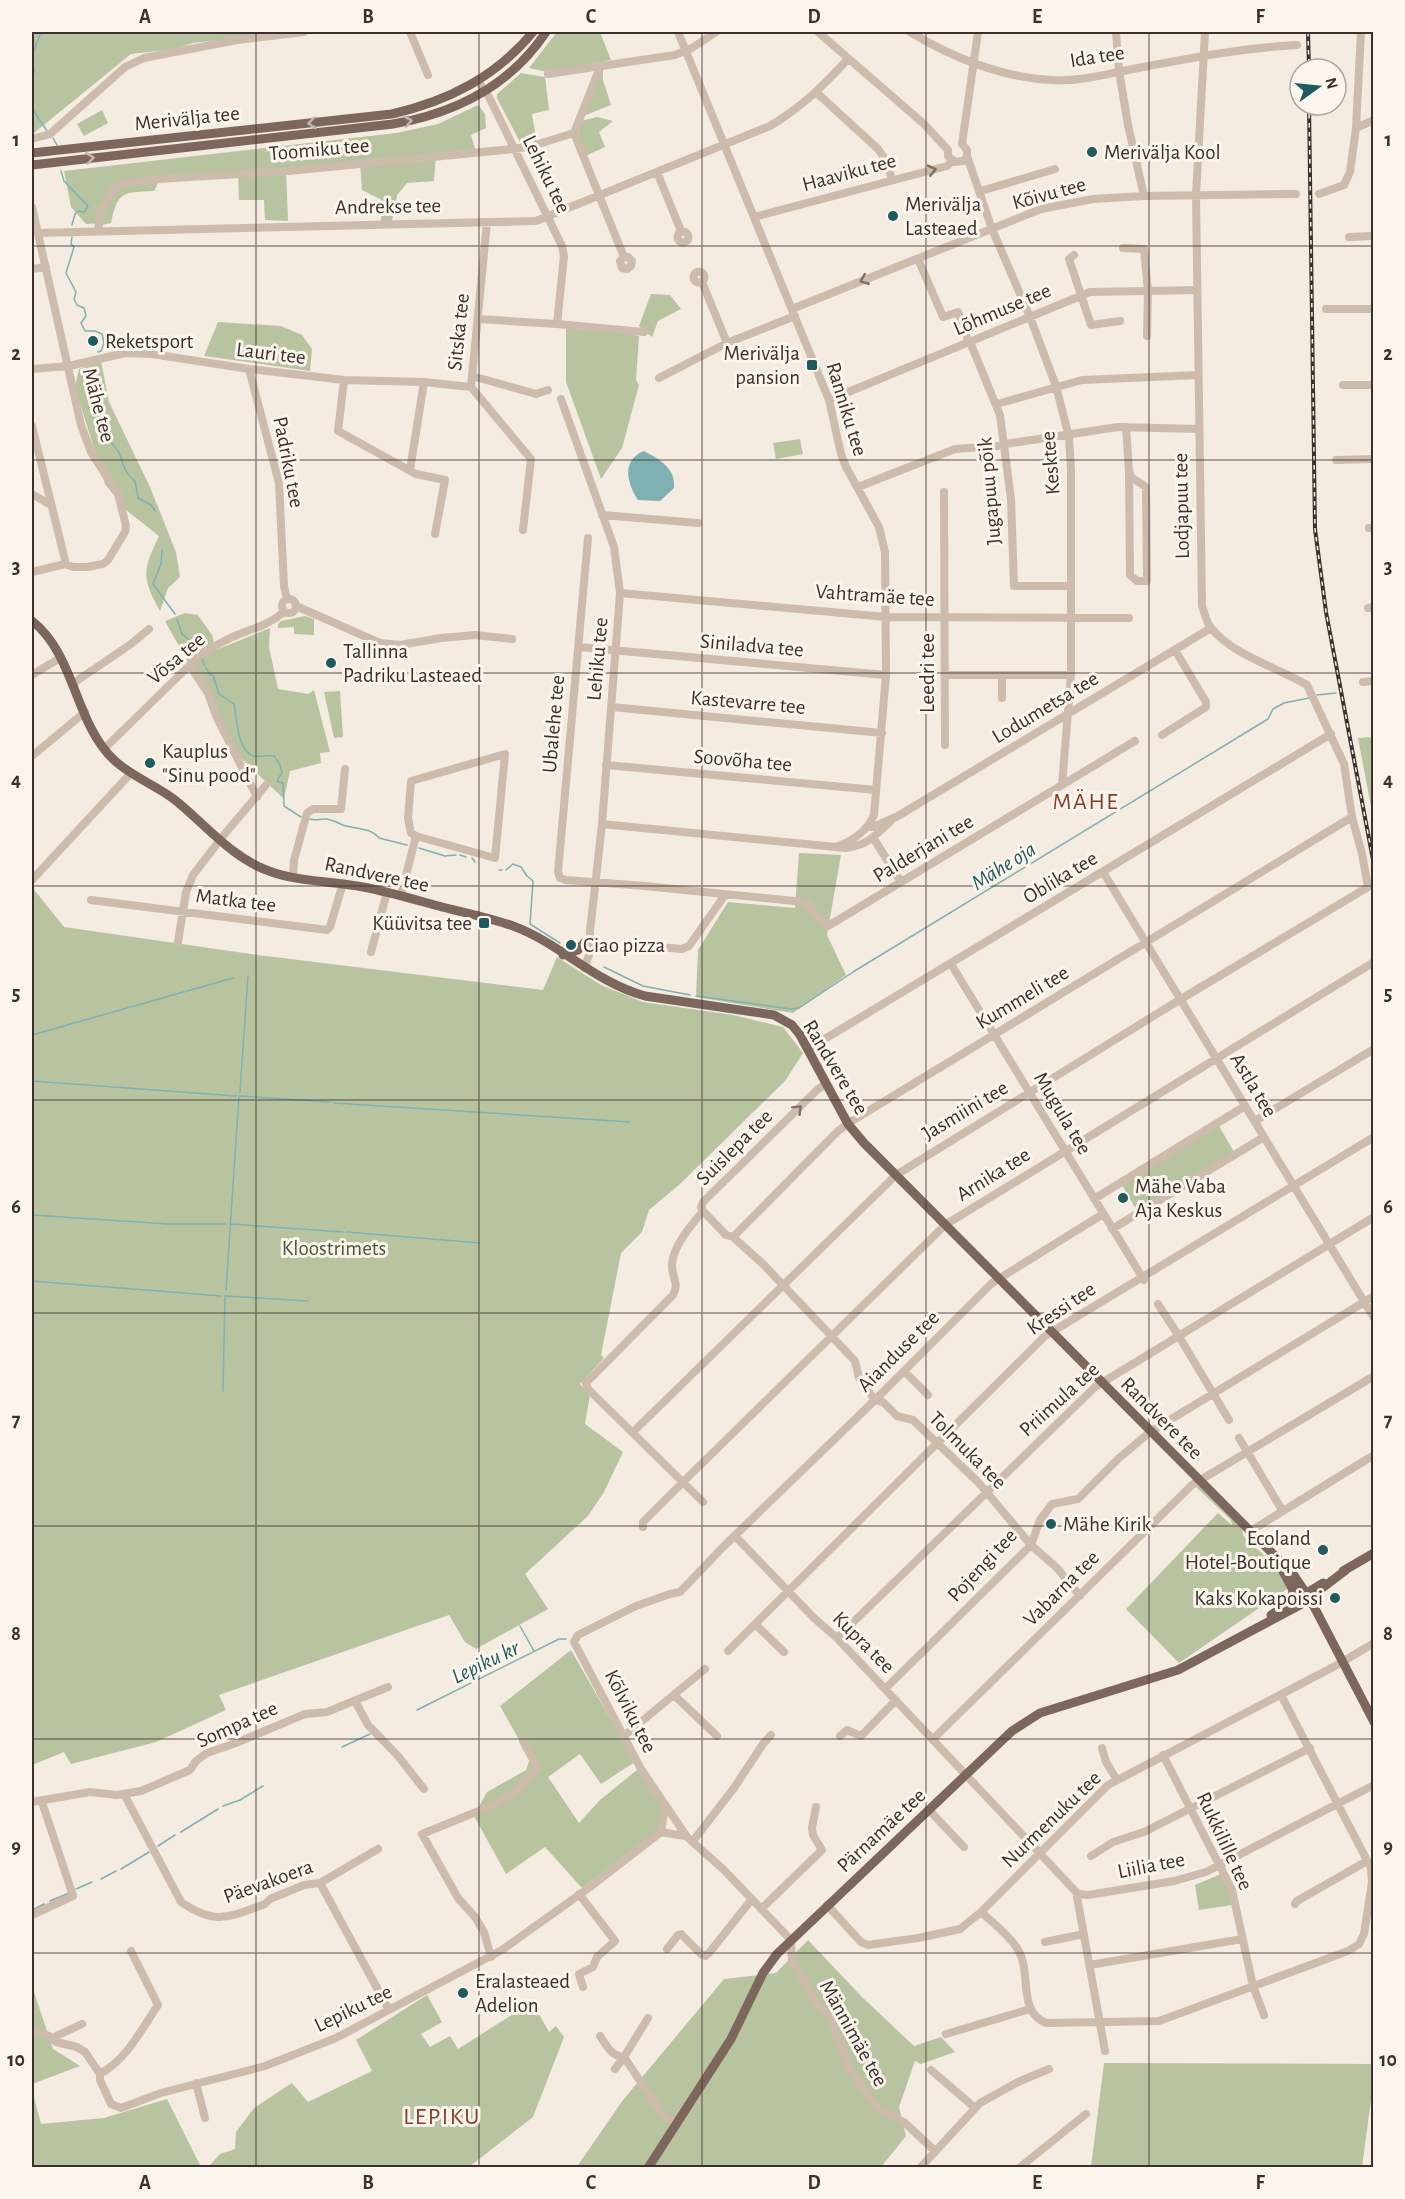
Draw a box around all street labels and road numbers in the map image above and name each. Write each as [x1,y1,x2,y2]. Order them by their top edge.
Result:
street label: Ida tee [1068,42,1126,71]
street label: Merivälja tee [133,103,241,134]
street label: Lehiku tee [519,132,574,216]
street label: Toomiku tee [268,135,370,164]
street label: Haaviku tee [800,150,898,195]
street label: Kõivu tee [1010,174,1088,213]
street label: Andrekse tee [335,195,441,218]
street label: Lõhmuse tee [950,280,1054,339]
street label: Sitska tee [444,292,473,372]
street label: Lauri tee [235,339,307,368]
street label: Ranniku tee [822,360,871,458]
street label: Mähe tee [79,366,118,445]
street label: Padriku tee [269,415,308,509]
street label: Kesktee [1037,430,1064,496]
street label: Jugapuu põik [974,436,1005,546]
street label: Lodjapuu tee [1170,453,1193,559]
street label: Vahtramäe tee [815,581,935,610]
street label: Lehiku tee [583,616,612,702]
street label: Võsa tee [144,629,209,688]
street label: Siniladva tee [699,631,805,660]
street label: Leedri tee [917,633,938,713]
street label: Lodumetsa tee [988,668,1102,747]
street label: Ubalehe tee [539,674,568,774]
street label: Kastevarre tee [690,687,806,718]
street label: Soovõha tee [693,746,793,775]
street label: Palderjani tee [870,810,977,886]
street label: Oblika tee [1019,847,1101,908]
street label: Randvere tee [323,853,431,896]
street label: Matka tee [195,885,277,916]
street label: Kummeli tee [972,962,1072,1033]
street label: Randvere tee [799,1016,872,1118]
street label: Astla tee [1226,1050,1281,1121]
street label: Mugula tee [1030,1068,1095,1158]
street label: Jasmiini tee [919,1077,1012,1144]
street label: Suislepa tee [692,1105,776,1189]
street label: Arnika tee [953,1144,1034,1205]
street label: Kressi tee [1023,1278,1099,1339]
street label: Aianduse tee [854,1307,943,1396]
street label: Priimula tee [1015,1358,1103,1440]
street label: Randvere tee [1117,1373,1207,1463]
street label: Tolmuka tee [925,1408,1010,1493]
street label: Pojengi tee [944,1525,1021,1606]
street label: Vabarna tee [1020,1547,1103,1630]
street label: Kupra tee [829,1607,899,1677]
street label: Kõlviku tee [601,1666,660,1756]
street label: Sompa tee [194,1697,281,1752]
street label: Nurmenuku tee [998,1767,1105,1872]
street label: Pärnamäe tee [833,1784,930,1876]
street label: Rukkilille tee [1193,1789,1256,1894]
street label: Liilia tee [1116,1849,1187,1882]
street label: Päevakoera [221,1856,316,1907]
street label: Männimäe tee [816,1977,891,2090]
street label: Lepiku tee [311,1981,395,2036]

